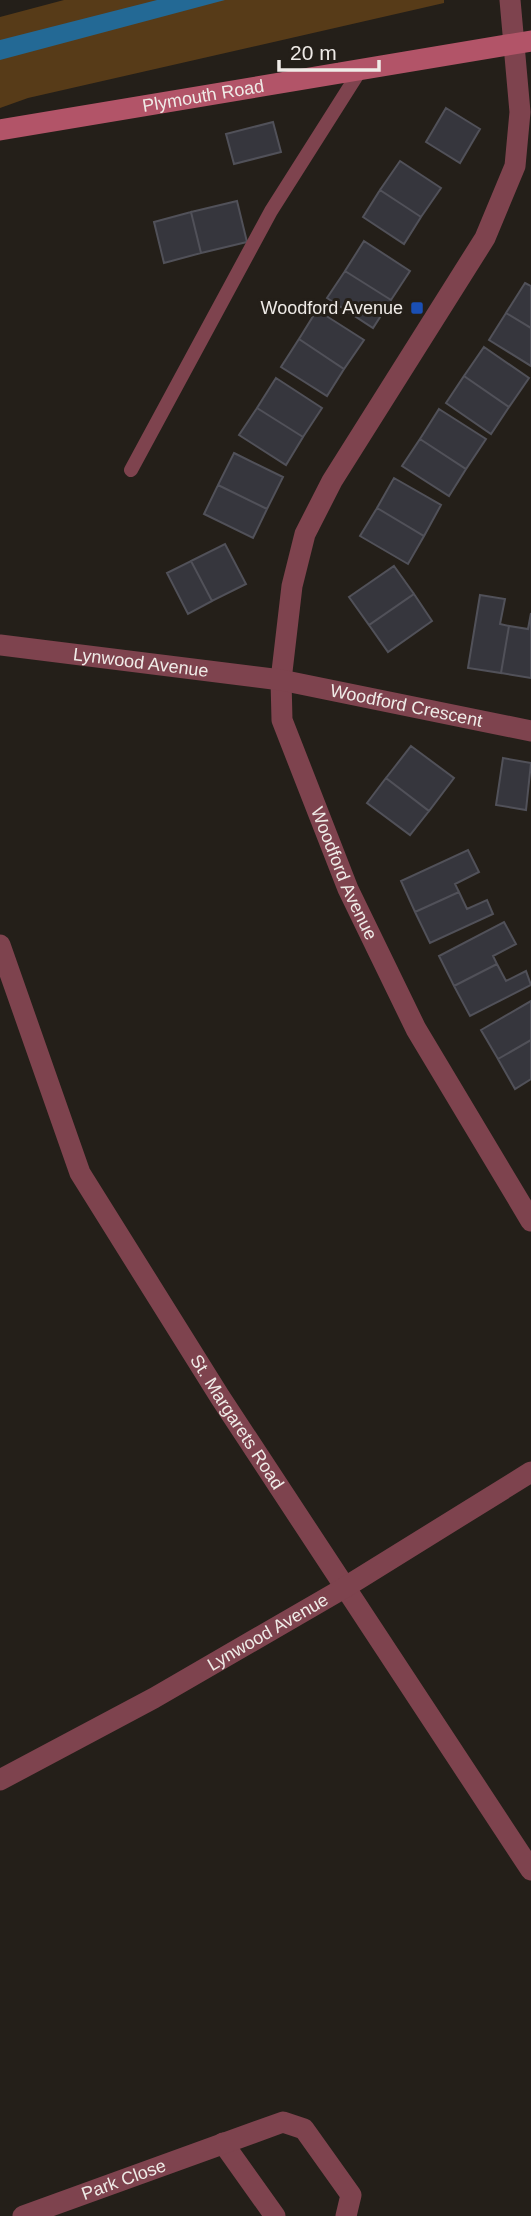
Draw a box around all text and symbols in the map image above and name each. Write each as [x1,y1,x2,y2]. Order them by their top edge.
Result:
scale bar [279,28,379,72]
text: 20 m [290,41,337,64]
street label: Plymouth Road [141,76,266,116]
place label: Woodford Avenue [261,298,403,318]
marker: Woodford Avenue [409,300,425,316]
street label: Lynwood Avenue [72,644,210,681]
street label: Woodford Crescent [328,680,484,731]
street label: Woodford Avenue [307,804,381,943]
street label: St. Margarets Road [186,1351,288,1493]
street label: Lynwood Avenue [204,1589,332,1675]
street label: Park Close [79,2155,168,2204]

